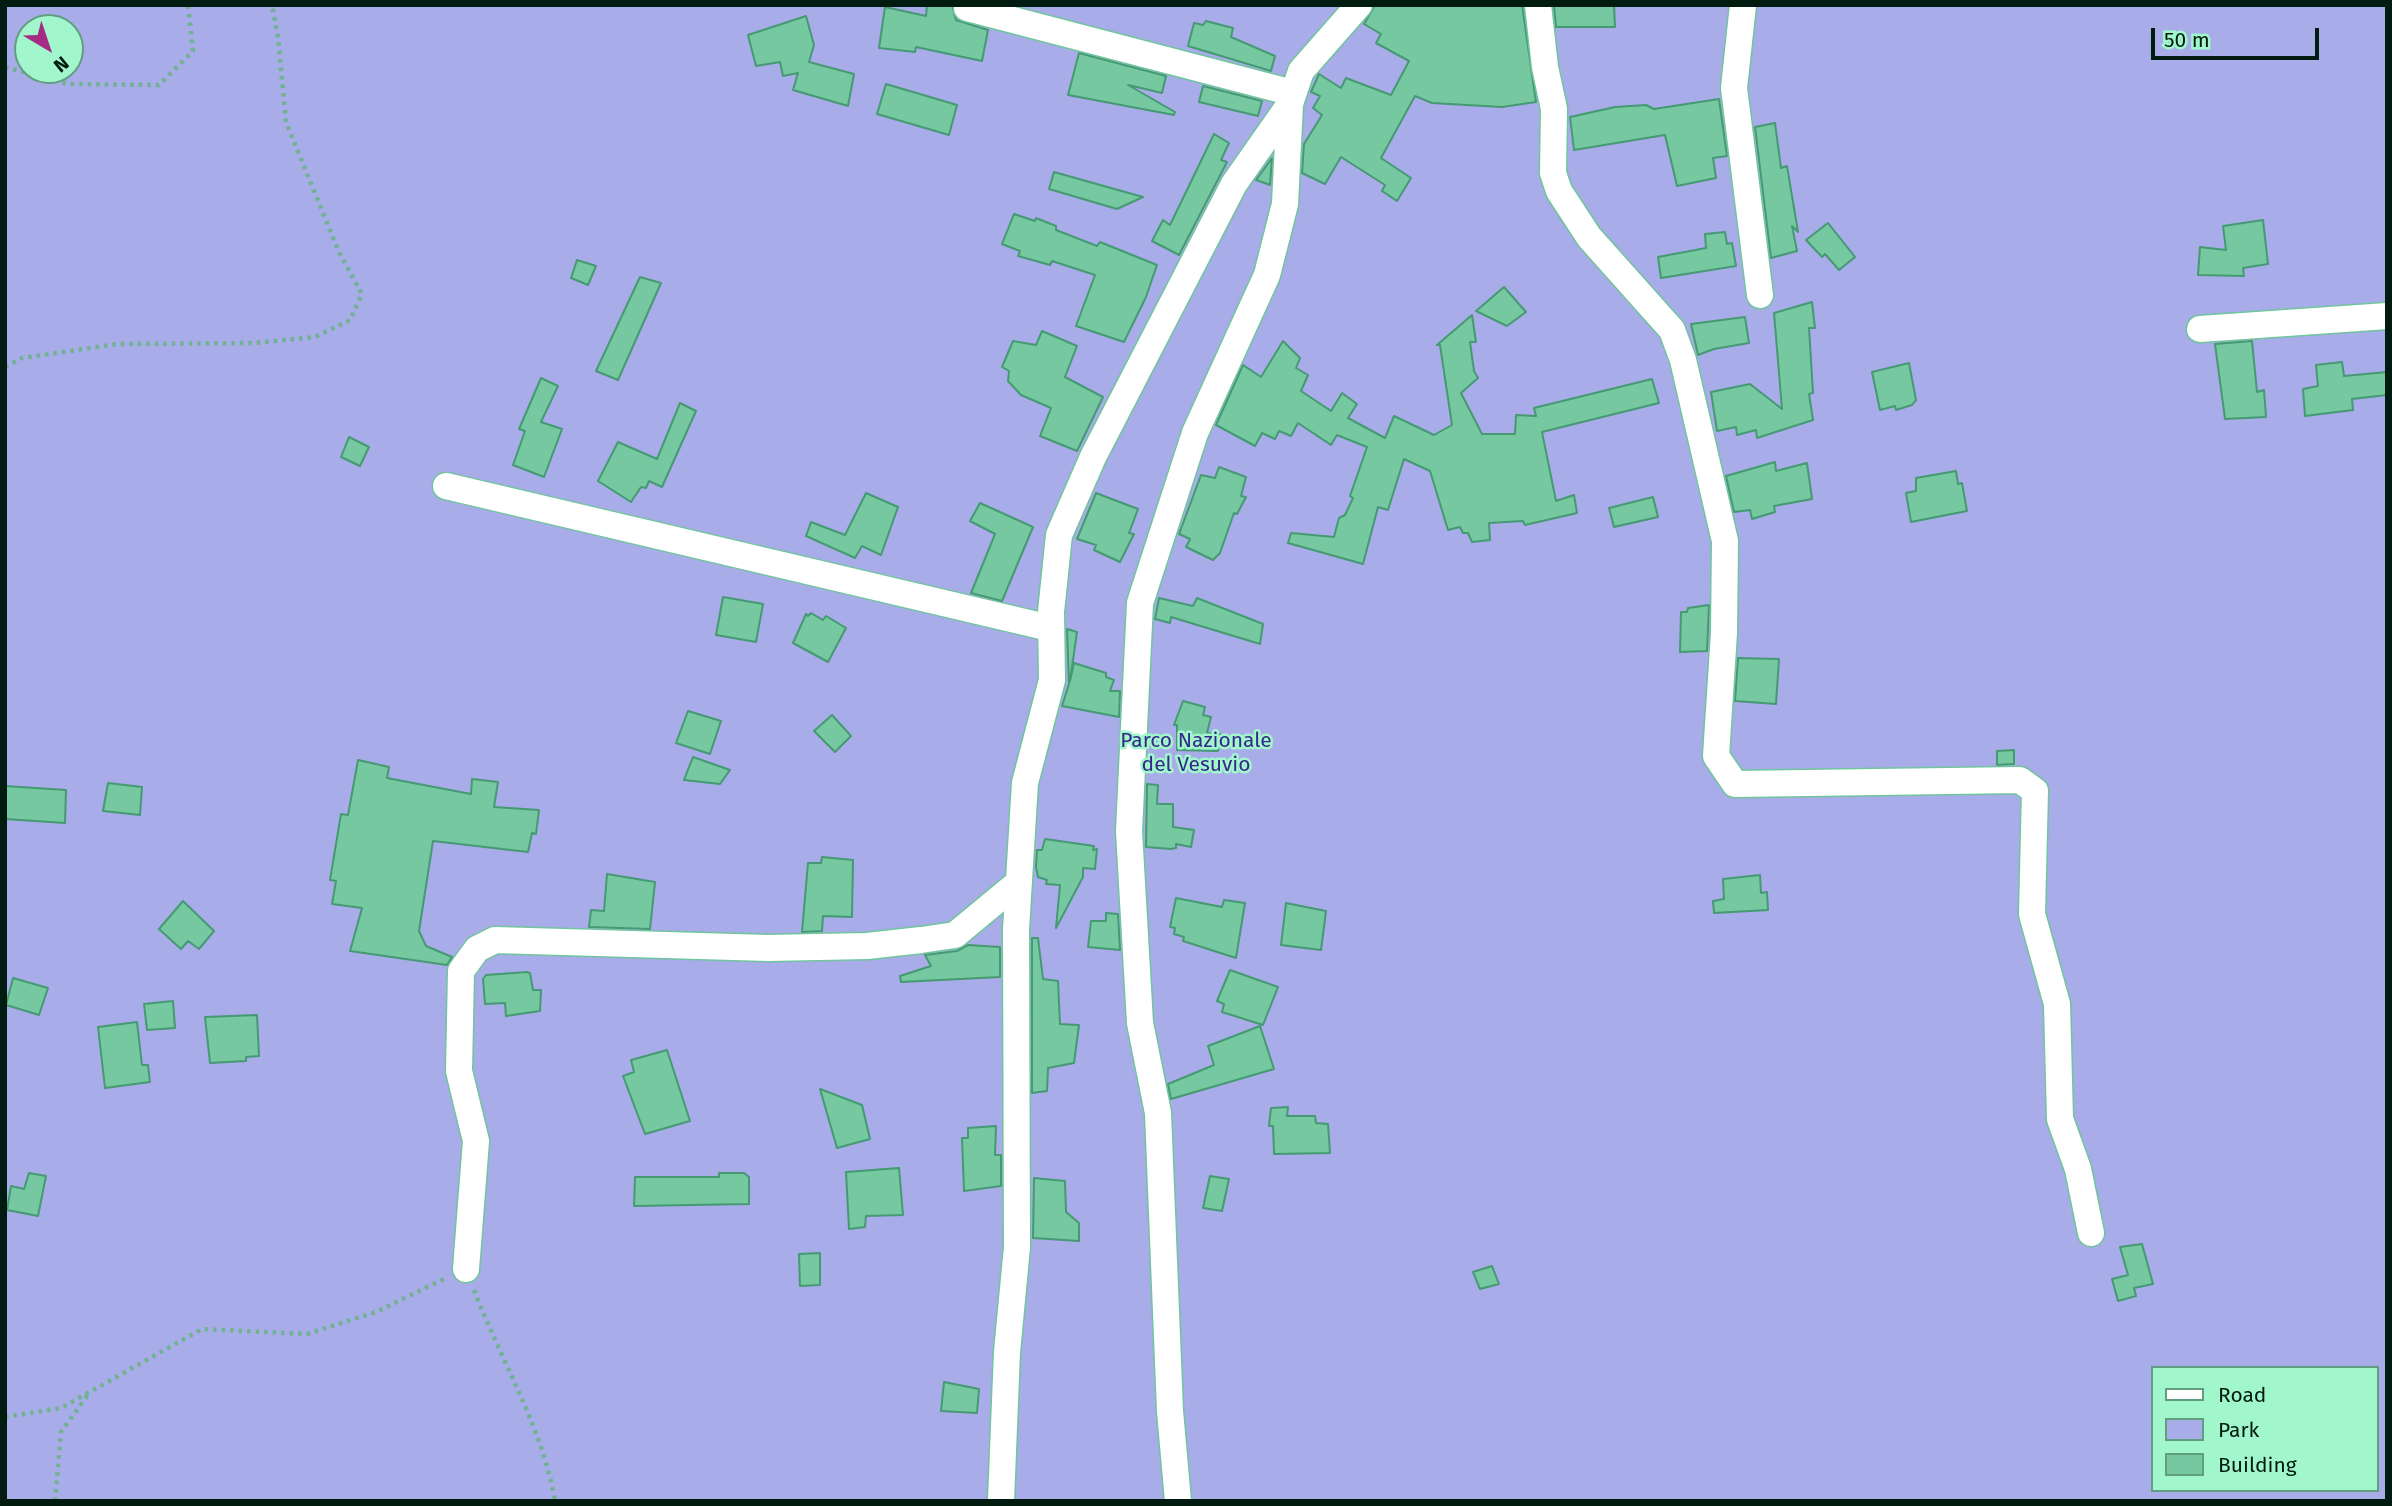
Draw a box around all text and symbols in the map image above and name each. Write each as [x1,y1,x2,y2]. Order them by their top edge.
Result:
north arrow [14,14,84,84]
scale bar [2154,14,2322,58]
text: 50 m [2164,27,2210,53]
text: N [49,51,73,77]
park label: Parco Nazionale del Vesuvio [1120,728,1272,778]
legend [2150,1366,2378,1492]
text: Road [2218,1382,2266,1408]
text: Park [2218,1417,2259,1443]
text: Building [2218,1452,2297,1478]

